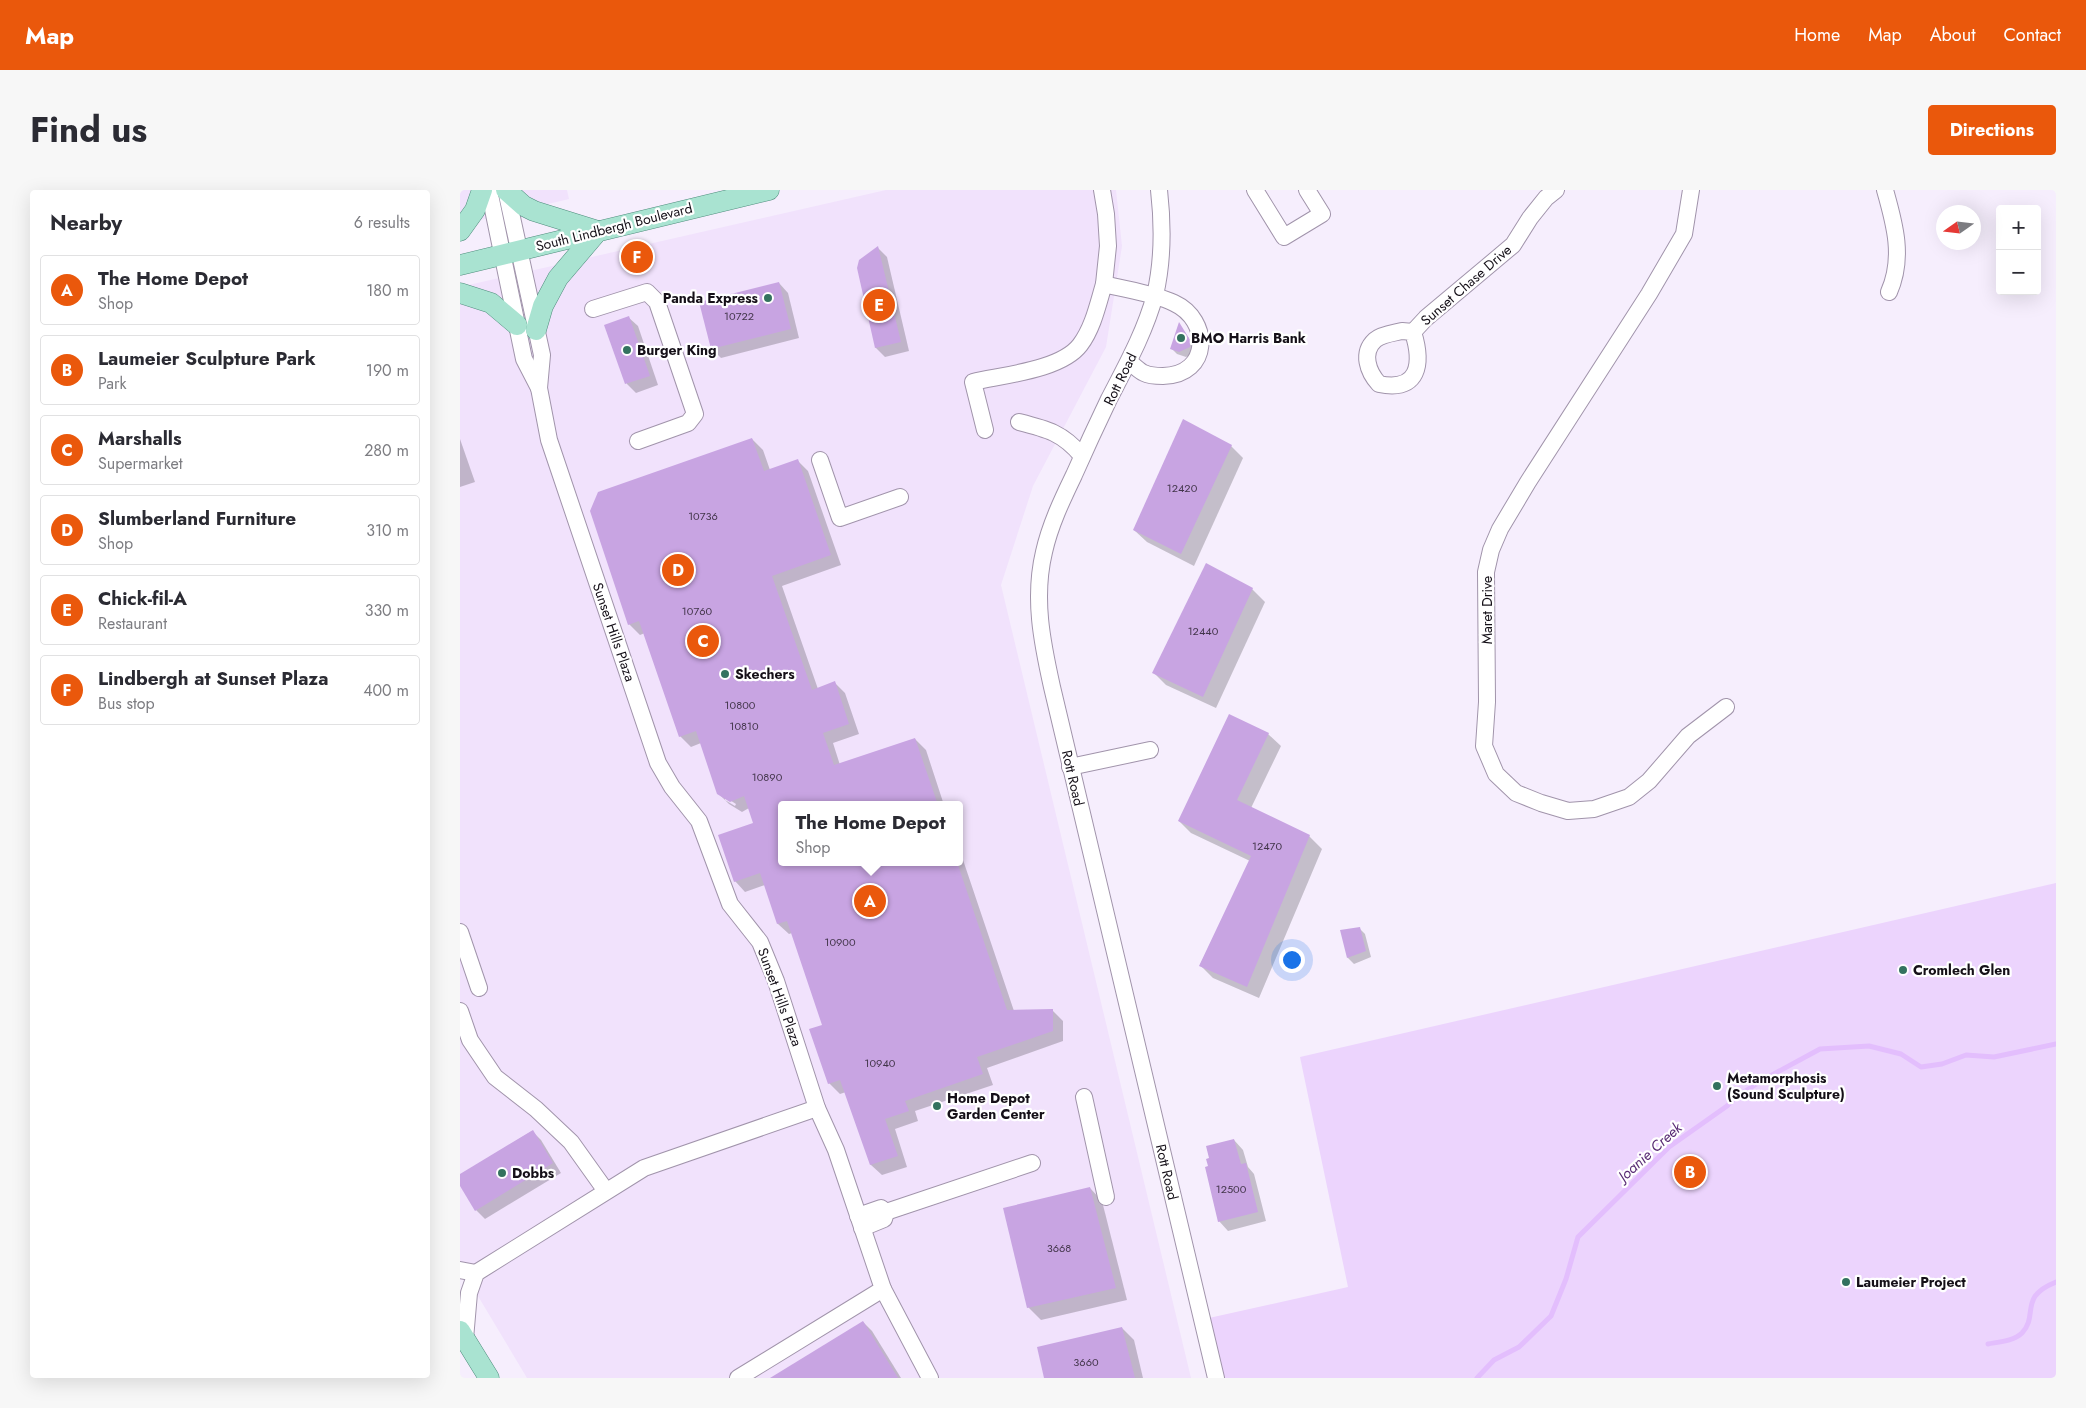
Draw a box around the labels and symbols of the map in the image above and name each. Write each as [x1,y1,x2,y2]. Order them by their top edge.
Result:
street label: South Lindbergh Boulevard [534,198,694,256]
north arrow [1936,205,1981,250]
pin: F [621,238,653,276]
street label: Sunset Chase Drive [1416,240,1516,330]
pin: E [863,286,895,324]
place label: Panda Express [663,288,759,308]
marker: Panda Express [762,292,774,304]
house number: 10722 [724,308,754,324]
place label: BMO Harris Bank [1191,328,1306,348]
marker: BMO Harris Bank [1175,332,1187,344]
place label: Burger King [637,340,717,360]
marker: Burger King [621,344,633,356]
street label: Rott Road [1099,349,1141,409]
house number: 12420 [1167,480,1198,496]
house number: 10736 [688,508,718,524]
pin: D [662,551,694,589]
street label: Maret Drive [1477,576,1497,644]
street label: Sunset Hills Plaza [588,580,640,684]
house number: 10760 [682,603,713,619]
pin: C [687,622,719,660]
house number: 12440 [1188,623,1219,639]
place label: Skechers [735,664,795,684]
marker: Skechers [719,668,731,680]
house number: 10800 [725,697,756,713]
house number: 10810 [729,718,759,734]
street label: Rott Road [1057,748,1089,808]
house number: 10890 [752,769,783,785]
house number: 12470 [1252,838,1282,854]
pin: A [854,882,886,920]
house number: 10900 [824,934,856,950]
street label: Sunset Hills Plaza [753,945,807,1049]
your location [1279,947,1305,973]
place label: Cromlech Glen [1913,960,2010,980]
marker: Cromlech Glen [1897,964,1909,976]
house number: 10940 [865,1055,896,1071]
place label: Metamorphosis (Sound Sculpture) [1727,1068,1845,1104]
marker: Metamorphosis (Sound Sculpture) [1711,1080,1723,1092]
place label: Home Depot Garden Center [947,1088,1045,1124]
marker: Home Depot Garden Center [931,1100,943,1112]
water label: Joanie Creek [1611,1117,1687,1189]
street label: Rott Road [1151,1142,1183,1202]
pin: B [1674,1153,1706,1191]
place label: Dobbs [512,1163,555,1183]
marker: Dobbs [496,1167,508,1179]
house number: 12500 [1216,1181,1247,1197]
house number: 3668 [1047,1240,1071,1256]
place label: Laumeier Project [1856,1272,1966,1292]
marker: Laumeier Project [1840,1276,1852,1288]
house number: 3660 [1073,1354,1099,1370]

